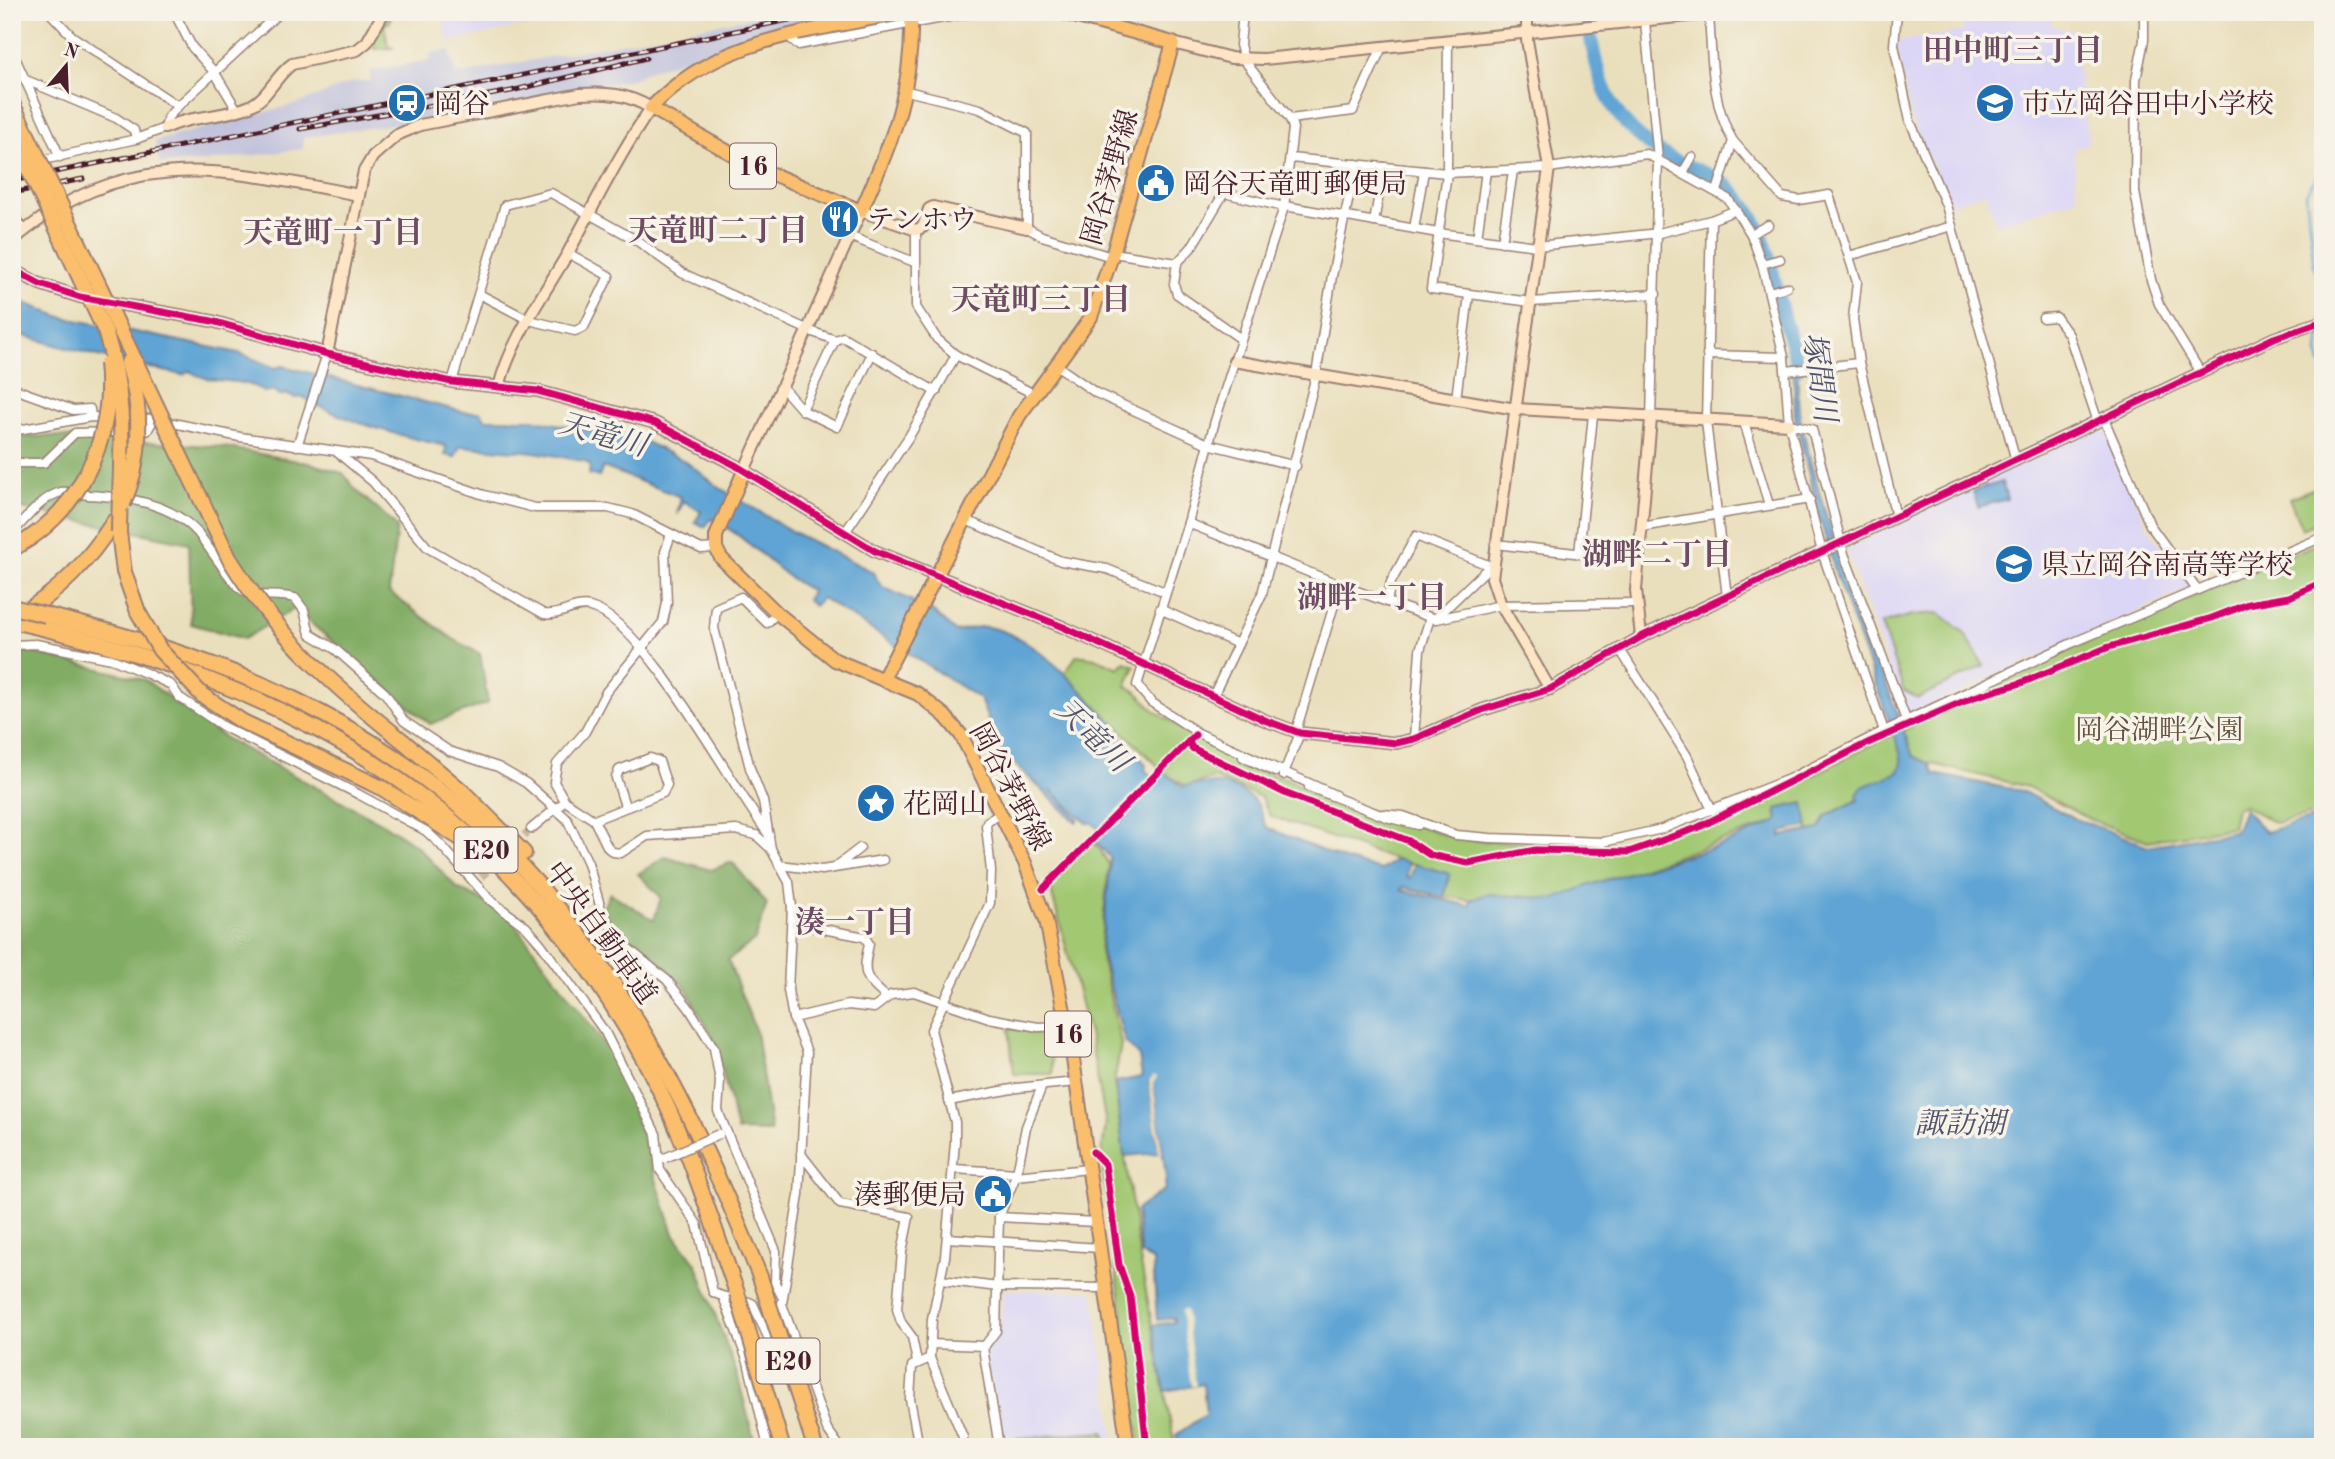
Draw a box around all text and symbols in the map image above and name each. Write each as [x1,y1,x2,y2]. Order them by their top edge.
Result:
north arrow [32,32,102,102]
district label: 田中町三丁目 [1923,34,2103,67]
text: N [61,41,81,64]
station icon: 岡谷 [386,82,428,124]
school or university icon: 市立岡谷田中小学校 [1974,82,2016,124]
place label: 岡谷 [434,89,490,120]
place label: 市立岡谷田中小学校 [2022,89,2274,120]
street label: 岡谷茅野線 [1076,106,1145,249]
road number: 16 [730,144,776,188]
public building icon: 岡谷天竜町郵便局 [1135,162,1177,204]
place label: 岡谷天竜町郵便局 [1183,169,1407,200]
restaurant icon: テンホウ [819,198,861,240]
place label: テンホウ [867,207,978,236]
district label: 天竜町二丁目 [628,214,808,247]
district label: 天竜町一丁目 [243,216,423,249]
district label: 天竜町三丁目 [951,283,1131,316]
water label: 塚間川 [1797,330,1842,427]
water label: 天竜川 [555,406,654,464]
district label: 湖畔二丁目 [1582,538,1732,571]
school or university icon: 県立岡谷南高等学校 [1993,543,2035,585]
place label: 県立岡谷南高等学校 [2041,550,2293,581]
district label: 湖畔一丁目 [1297,581,1447,614]
water label: 天竜川 [1049,692,1139,781]
park label: 岡谷湖畔公園 [2075,715,2243,746]
street label: 岡谷茅野線 [963,718,1056,856]
place icon: 花岡山 [855,782,897,824]
place label: 花岡山 [903,789,987,820]
road number: E20 [454,828,518,872]
street label: 中央自動車道 [539,856,663,1010]
district label: 湊一丁目 [795,906,915,939]
road number: 16 [1045,1012,1091,1056]
water label: 諏訪湖 [1915,1108,2010,1140]
public building icon: 湊郵便局 [972,1173,1014,1215]
place label: 湊郵便局 [854,1180,966,1211]
road number: E20 [756,1338,820,1384]

